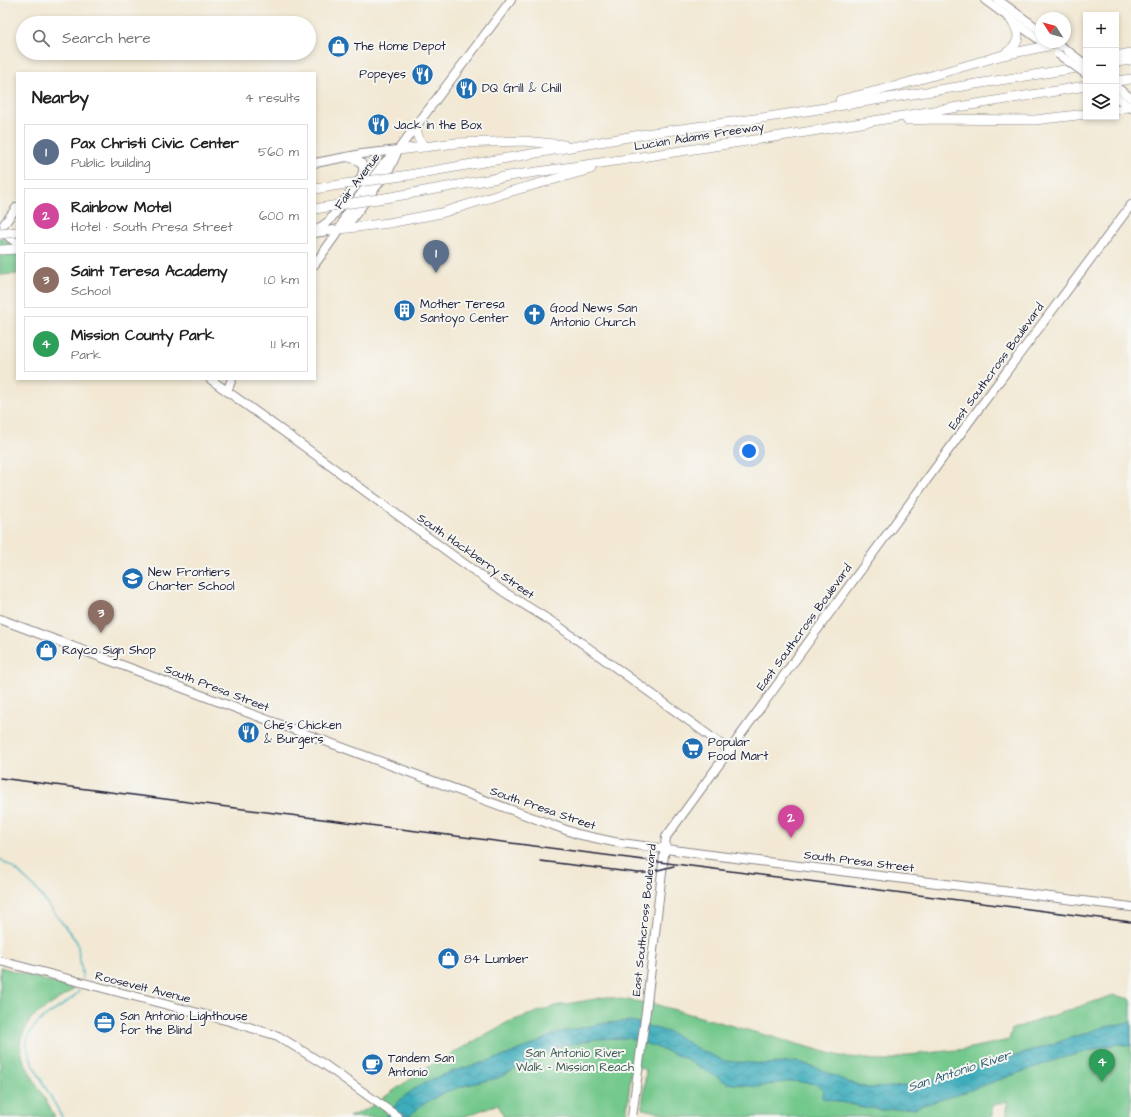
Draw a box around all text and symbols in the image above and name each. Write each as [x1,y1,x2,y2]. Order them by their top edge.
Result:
north arrow [1035,12,1071,48]
map controls [1083,12,1119,120]
button: + [1083,12,1119,48]
search box [16,16,316,60]
icon: search [30,27,52,49]
text: Search here [62,28,151,49]
shop icon: The Home Depot [325,33,351,59]
place label: The Home Depot [354,38,446,55]
button: − [1083,48,1119,84]
restaurant icon: Popeyes [409,61,435,87]
place label: Popeyes [359,66,406,84]
restaurant icon: DQ Grill & Chill [454,75,480,101]
place label: DQ Grill & Chill [482,80,561,97]
button: layers [1083,84,1119,120]
text: Nearby [32,86,89,110]
text: 4 results [245,89,300,107]
restaurant icon: Jack in the Box [365,112,391,138]
place label: Jack in the Box [394,117,482,134]
street label: Lucian Adams Freeway [633,118,766,156]
text: Pax Christi Civic Center [71,133,239,154]
text: 1 [45,143,47,161]
text: 560 m [258,143,299,161]
street label: Fair Avenue [331,149,385,213]
text: Public building [71,154,150,172]
text: Rainbow Motel [71,197,171,218]
text: 2 [42,207,50,225]
text: 600 m [259,207,299,225]
text: Hotel · South Presa Street [71,218,233,236]
pin: 1 [423,240,449,273]
text: Saint Teresa Academy [71,261,228,282]
text: 3 [43,271,49,289]
text: 1.0 km [264,271,299,289]
text: School [71,282,111,300]
place label: Mother Teresa Santoyo Center [420,296,509,328]
building icon: Mother Teresa Santoyo Center [392,298,418,324]
street label: East Southcross Boulevard [945,299,1048,433]
place label: Good News San Antonio Church [550,300,637,331]
church icon: Good News San Antonio Church [522,302,548,328]
text: Mission County Park [71,325,214,346]
text: 4 [42,335,50,353]
text: 1.1 km [271,335,299,353]
text: Park [71,346,101,364]
your location [739,441,759,461]
street label: South Hackberry Street [413,509,538,604]
street label: East Southcross Boulevard [753,560,856,694]
place label: New Frontiers Charter School [148,564,235,595]
school or university icon: New Frontiers Charter School [119,566,145,592]
pin: 3 [88,600,114,633]
shop icon: Rayco Sign Shop [34,637,60,663]
place label: Rayco Sign Shop [62,642,156,660]
street label: South Presa Street [162,661,272,716]
place label: Che's Chicken & Burgers [264,717,341,749]
restaurant icon: Che's Chicken & Burgers [235,719,261,745]
place label: Popular Food Mart [708,734,768,765]
supermarket icon: Popular Food Mart [680,736,706,762]
street label: South Presa Street [488,782,598,835]
pin: 2 [778,805,804,838]
street label: East Southcross Boulevard [628,843,661,997]
street label: South Presa Street [803,846,915,877]
shop icon: 84 Lumber [435,946,461,972]
place label: 84 Lumber [464,951,529,968]
street label: Roosevelt Avenue [93,967,193,1008]
place label: San Antonio Lighthouse for the Blind [120,1008,248,1039]
office icon: San Antonio Lighthouse for the Blind [91,1010,117,1036]
park label: San Antonio River Walk - Mission Reach [516,1045,634,1076]
water label: San Antonio River [906,1045,1015,1096]
pin: 4 [1089,1049,1115,1082]
place label: Tandem San Antonio [388,1050,454,1081]
cafe icon: Tandem San Antonio [360,1052,386,1078]

